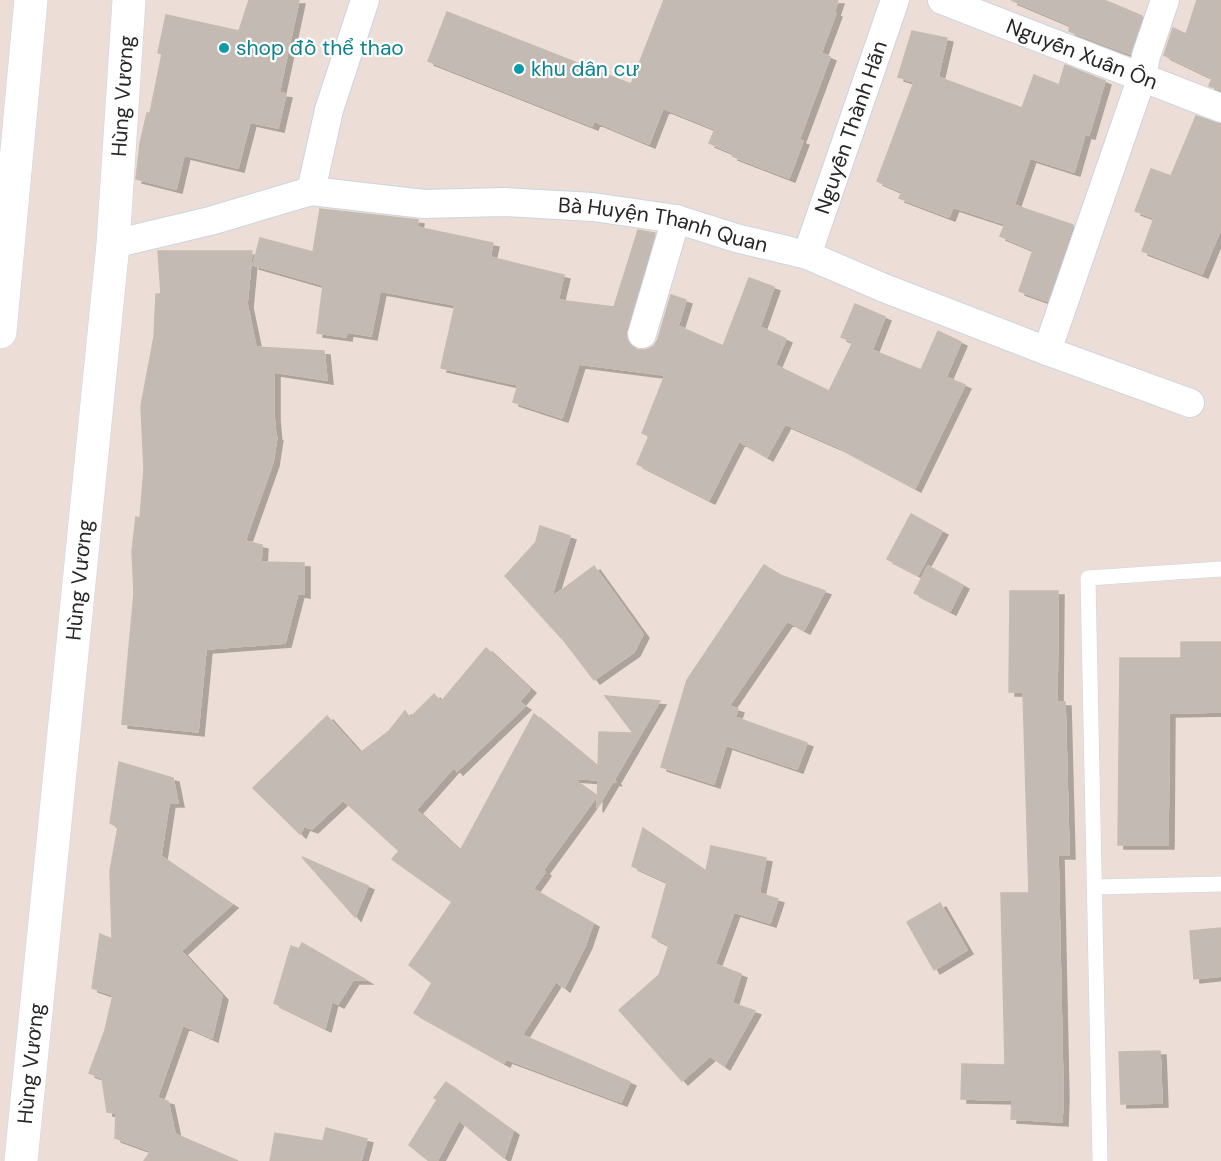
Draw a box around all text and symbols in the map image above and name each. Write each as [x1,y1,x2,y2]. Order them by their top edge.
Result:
street label: Nguyễn Xuân Ôn [1002,12,1162,96]
street label: Hùng Vương [105,34,141,157]
place label: shop đồ thể thao [236,34,404,62]
street label: Nguyễn Thành Hãn [808,37,894,218]
marker: shop đồ thể thao [217,41,231,55]
place label: khu dân cư [531,55,640,83]
marker: khu dân cư [512,62,526,76]
street label: Bà Huyện Thanh Quan [557,191,771,259]
street label: Hùng Vương [59,518,99,642]
street label: Hùng Vương [11,1001,51,1125]

